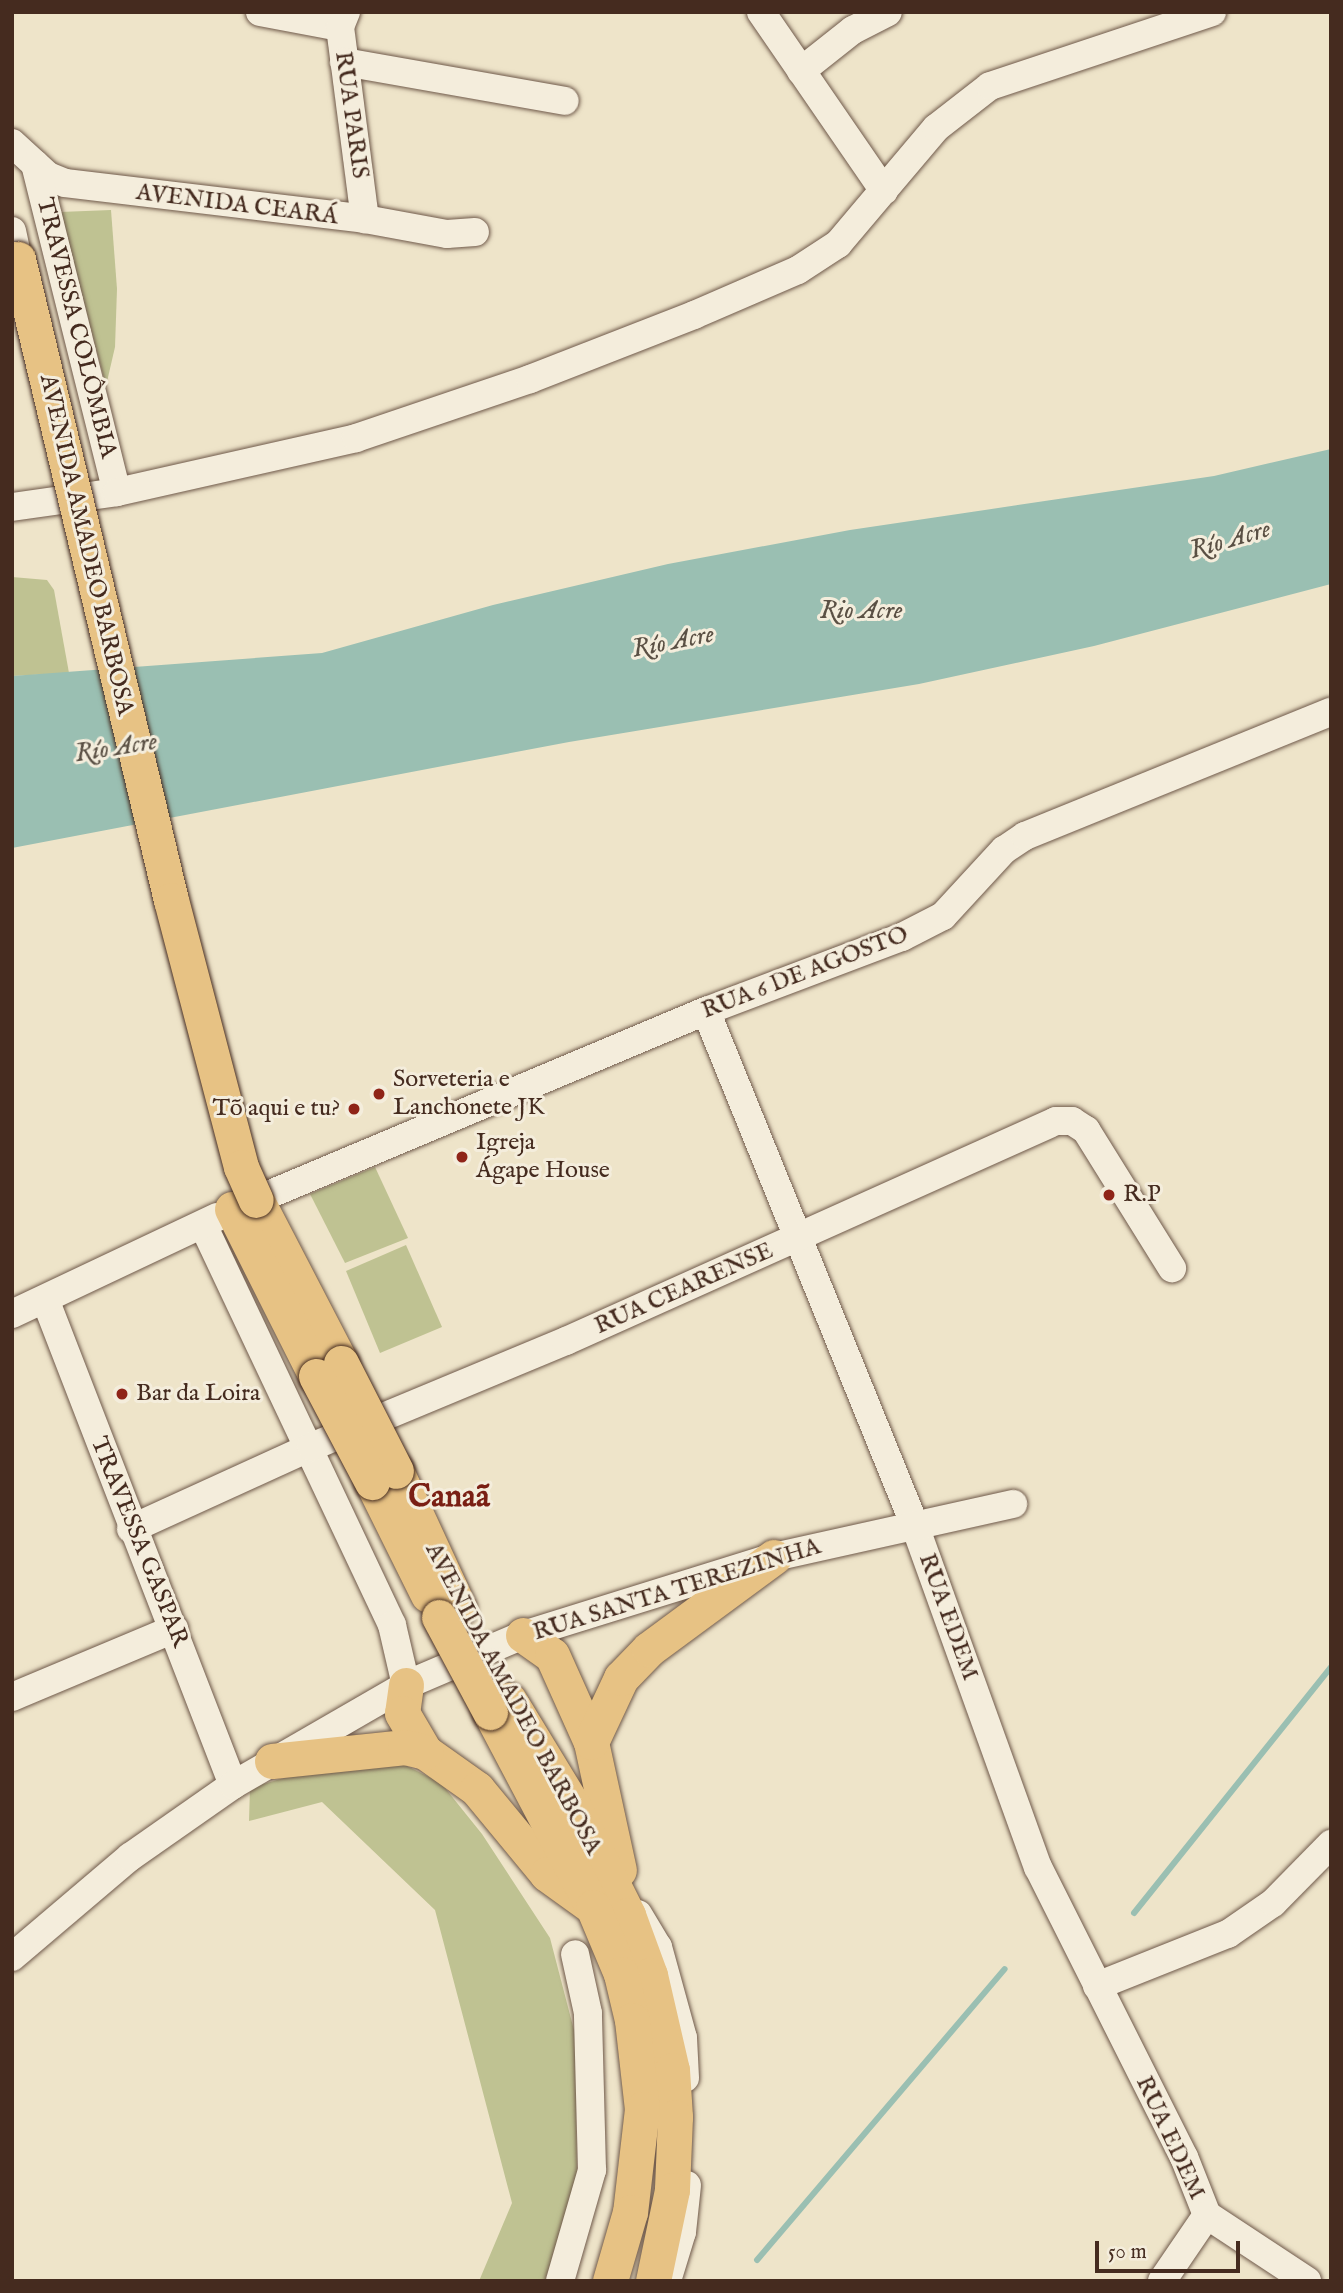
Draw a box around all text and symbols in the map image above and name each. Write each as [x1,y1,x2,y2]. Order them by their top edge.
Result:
street label: RUA PARIS [328,49,374,181]
street label: AVENIDA CEARÁ [134,178,340,232]
street label: TRAVESSA COLÔMBIA [30,195,122,461]
street label: AVENIDA AMADEO BARBOSA [33,372,139,718]
water label: Río Acre [1186,514,1274,566]
water label: Rio Acre [820,595,902,627]
water label: Río Acre [629,619,717,665]
water label: Río Acre [73,726,159,770]
street label: RUA 6 DE AGOSTO [698,920,912,1026]
place label: Sorveteria e Lanchonete JK [393,1066,545,1122]
marker: Sorveteria e Lanchonete JK [371,1086,387,1102]
place label: Tõ aqui e tu? [213,1095,340,1123]
marker: Tõ aqui e tu? [346,1101,362,1117]
place label: Igreja Ágape House [476,1129,610,1185]
marker: Igreja Ágape House [454,1149,470,1165]
place label: R.P [1123,1181,1160,1209]
marker: R.P [1101,1187,1117,1203]
street label: RUA CEARENSE [590,1237,778,1341]
place label: Bar da Loira [136,1380,260,1408]
marker: Bar da Loira [114,1386,130,1402]
street label: TRAVESSA GASPAR [84,1433,194,1651]
district label: Canaã [408,1479,490,1517]
street label: RUA SANTA TEREZINHA [530,1532,824,1648]
street label: AVENIDA AMADEO BARBOSA [418,1538,608,1860]
street label: RUA EDEM [912,1550,984,1684]
street label: RUA EDEM [1129,2072,1211,2204]
scale bar [1098,2226,1243,2270]
text: 50 m [1108,2239,1147,2266]

